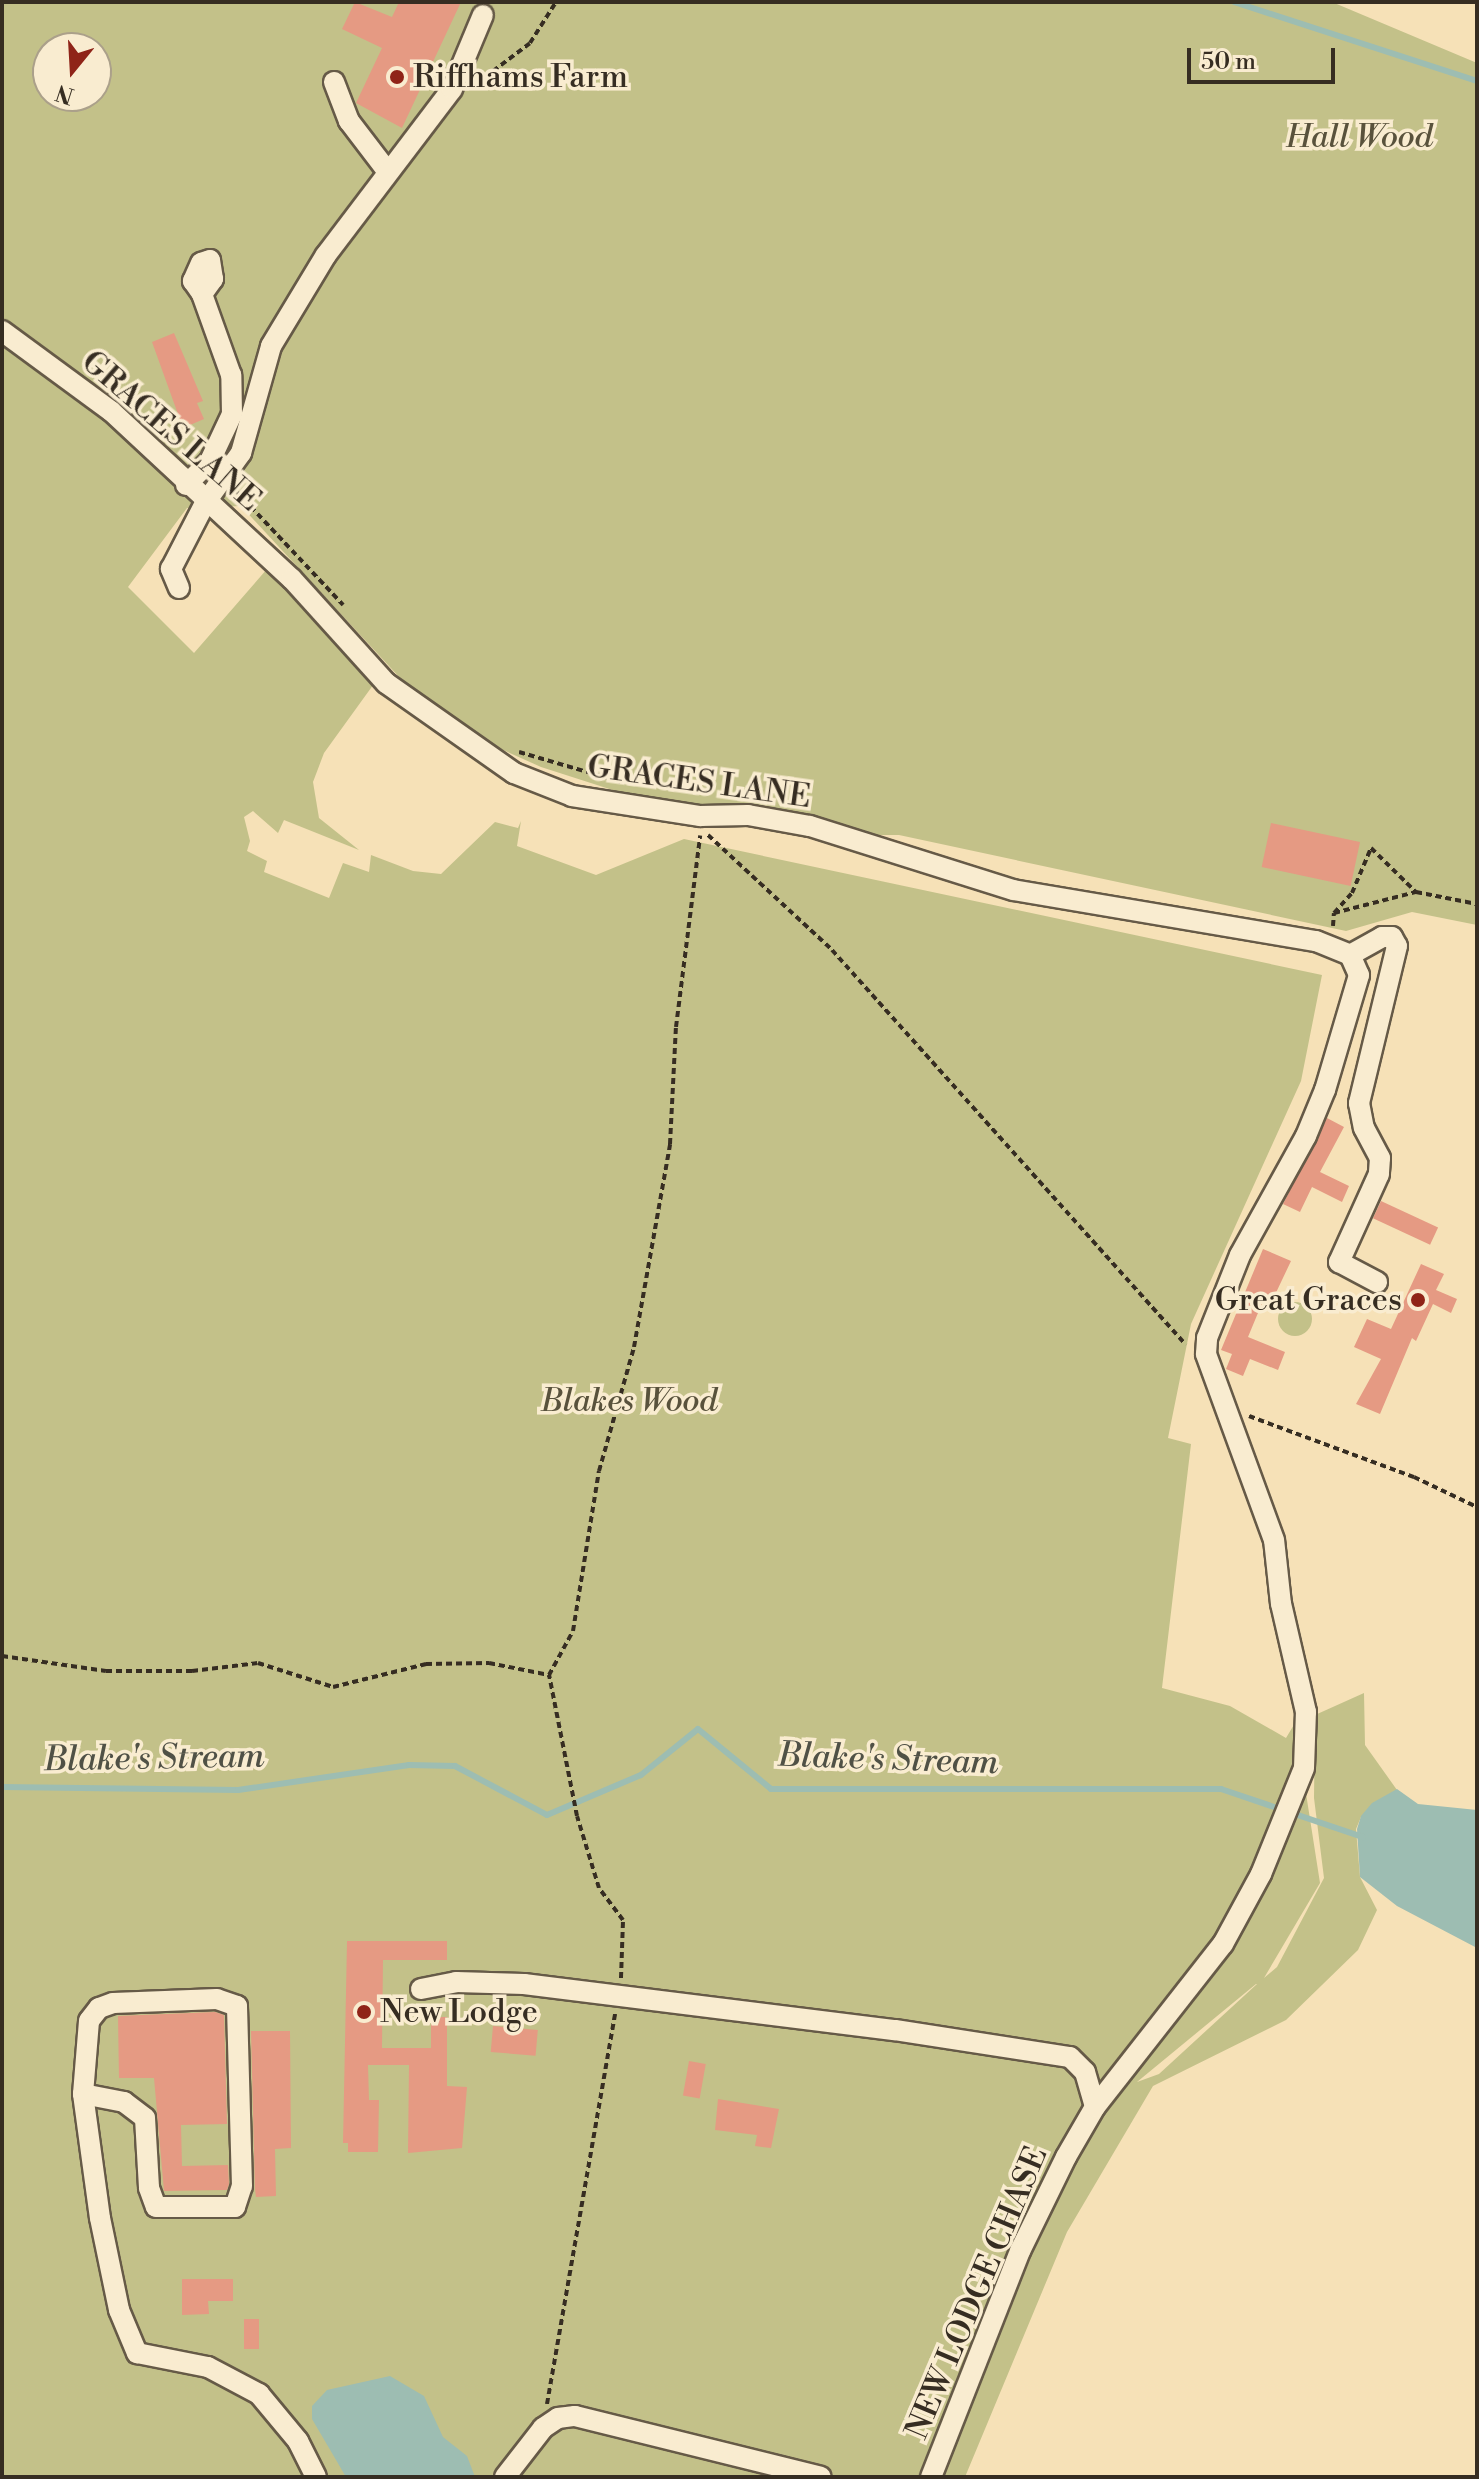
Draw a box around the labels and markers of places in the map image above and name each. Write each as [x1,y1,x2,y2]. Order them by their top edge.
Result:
place label: Riffhams Farm [413,58,628,96]
marker: Riffhams Farm [388,68,406,86]
place label: Great Graces [1215,1281,1402,1319]
marker: Great Graces [1409,1291,1427,1309]
place label: New Lodge [380,1993,538,2031]
marker: New Lodge [355,2003,373,2021]

